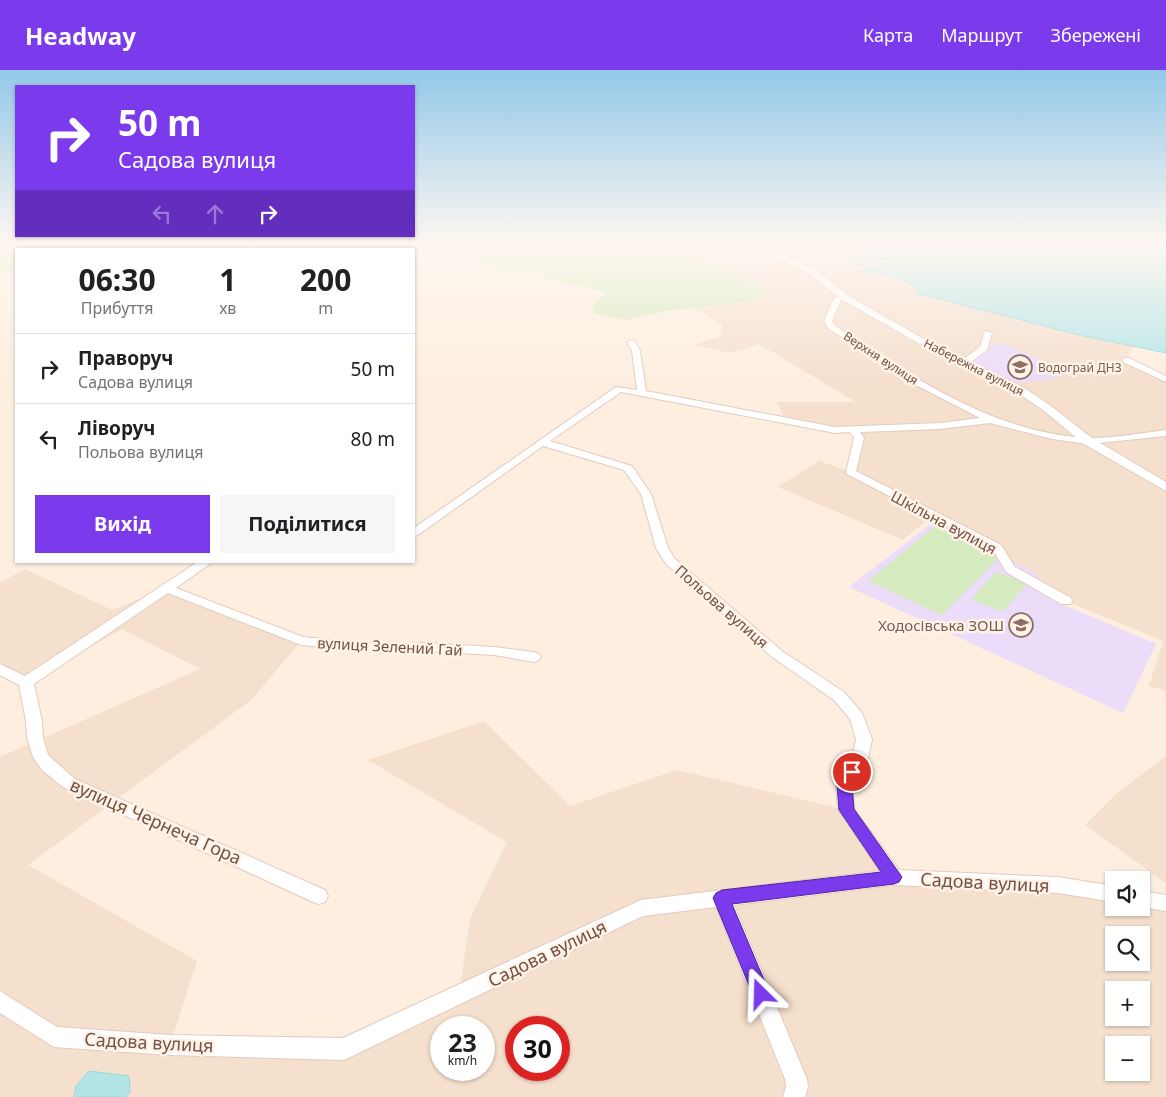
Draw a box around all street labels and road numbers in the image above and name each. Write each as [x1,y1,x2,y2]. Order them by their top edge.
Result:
street label: Верхня вулиця [840,327,922,389]
street label: Набережна вулиця [921,334,1027,400]
street label: Шкільна вулиця [888,486,1000,558]
street label: Польова вулиця [671,560,773,652]
street label: вулиця Зелений Гай [317,632,463,660]
street label: вулиця Чернеча Гора [67,772,245,870]
street label: Садова вулиця [920,867,1050,897]
street label: Садова вулиця [484,914,610,992]
street label: Садова вулиця [84,1027,214,1057]

